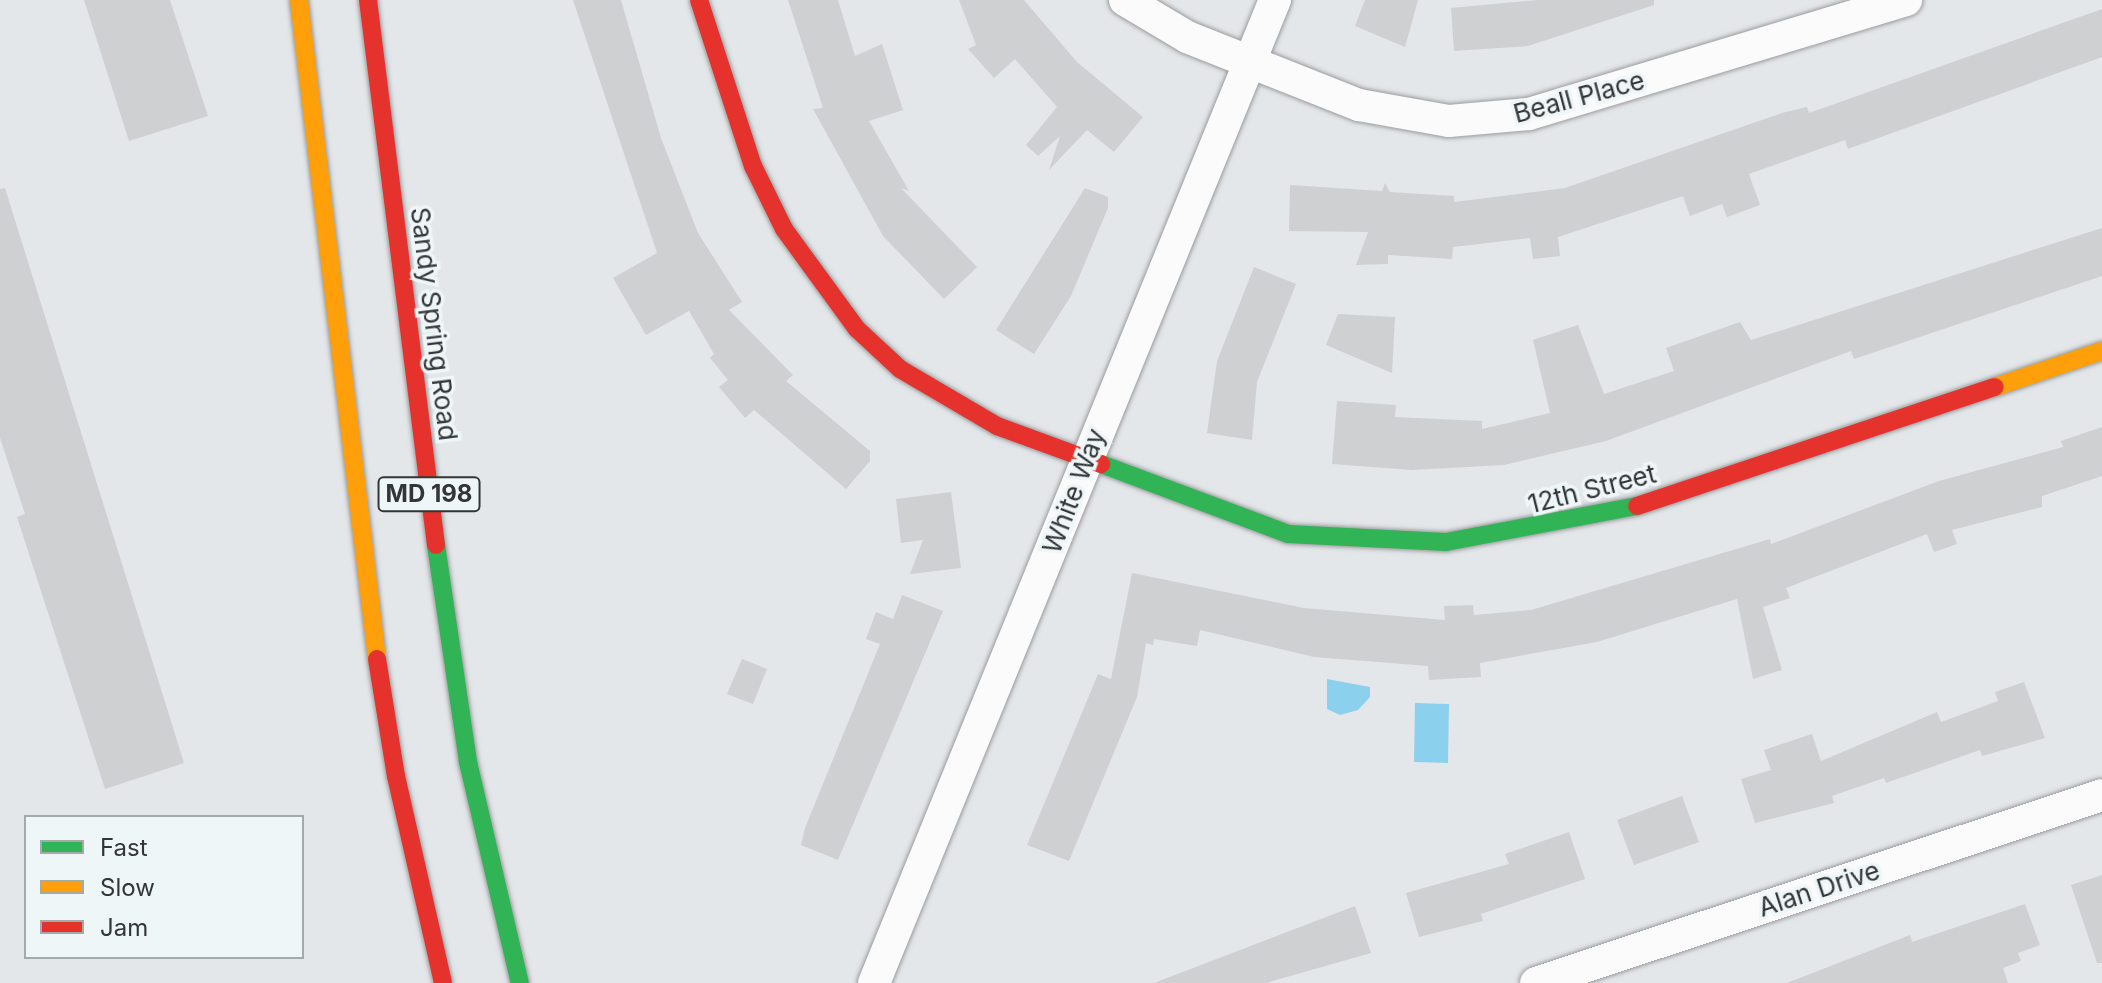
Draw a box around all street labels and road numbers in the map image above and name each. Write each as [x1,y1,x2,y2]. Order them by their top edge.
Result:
street label: Beall Place [1510,65,1648,129]
street label: Sandy Spring Road [404,205,464,443]
street label: White Way [1036,424,1112,558]
street label: 12th Street [1525,458,1659,520]
road number: MD 198 [377,474,481,514]
street label: Alan Drive [1754,855,1884,923]

